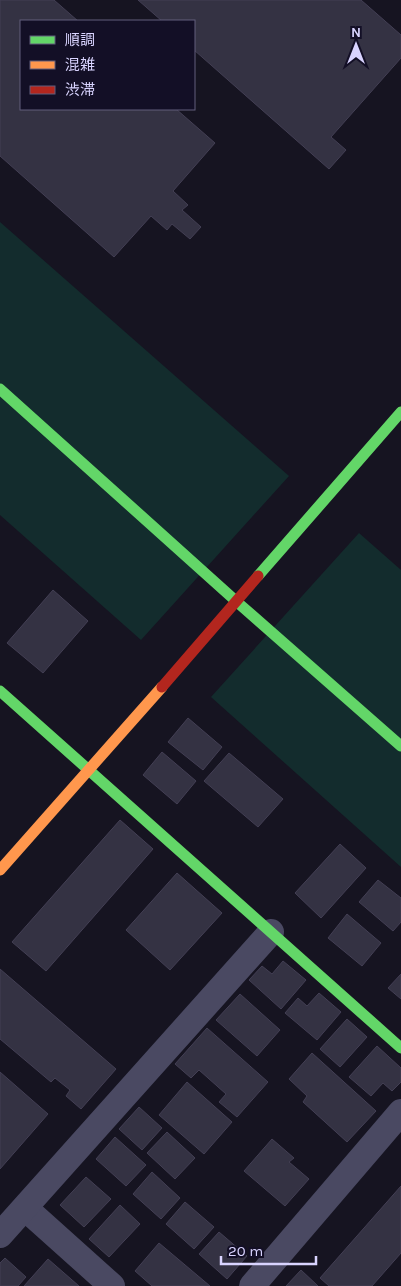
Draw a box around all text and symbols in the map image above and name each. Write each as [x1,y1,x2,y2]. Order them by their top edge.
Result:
legend [20,20,195,110]
north arrow [331,20,381,70]
text: N [351,24,361,41]
text: 順調 [65,31,95,49]
text: 混雑 [65,56,95,74]
text: 渋滞 [65,81,95,99]
scale bar [221,1234,316,1266]
text: 20 m [228,1242,263,1260]

